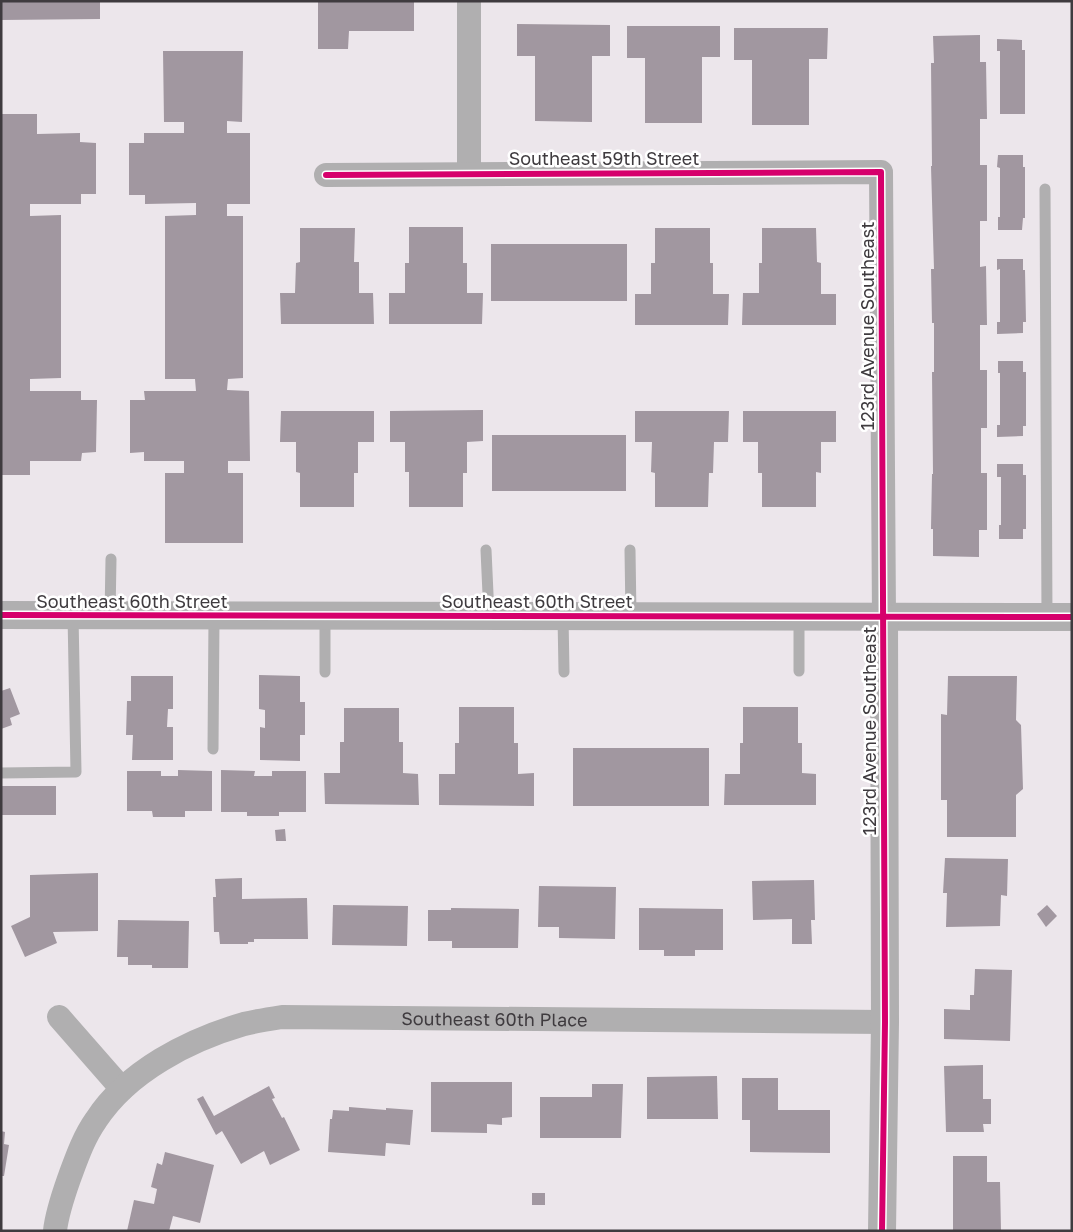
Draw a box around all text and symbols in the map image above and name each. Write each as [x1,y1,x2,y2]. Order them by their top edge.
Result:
street label: Southeast 59th Street [509,147,699,169]
street label: 123rd Avenue Southeast [856,222,878,430]
street label: Southeast 60th Street [36,590,228,612]
street label: Southeast 60th Street [441,590,633,612]
street label: 123rd Avenue Southeast [858,627,880,835]
street label: Southeast 60th Place [401,1007,588,1031]

